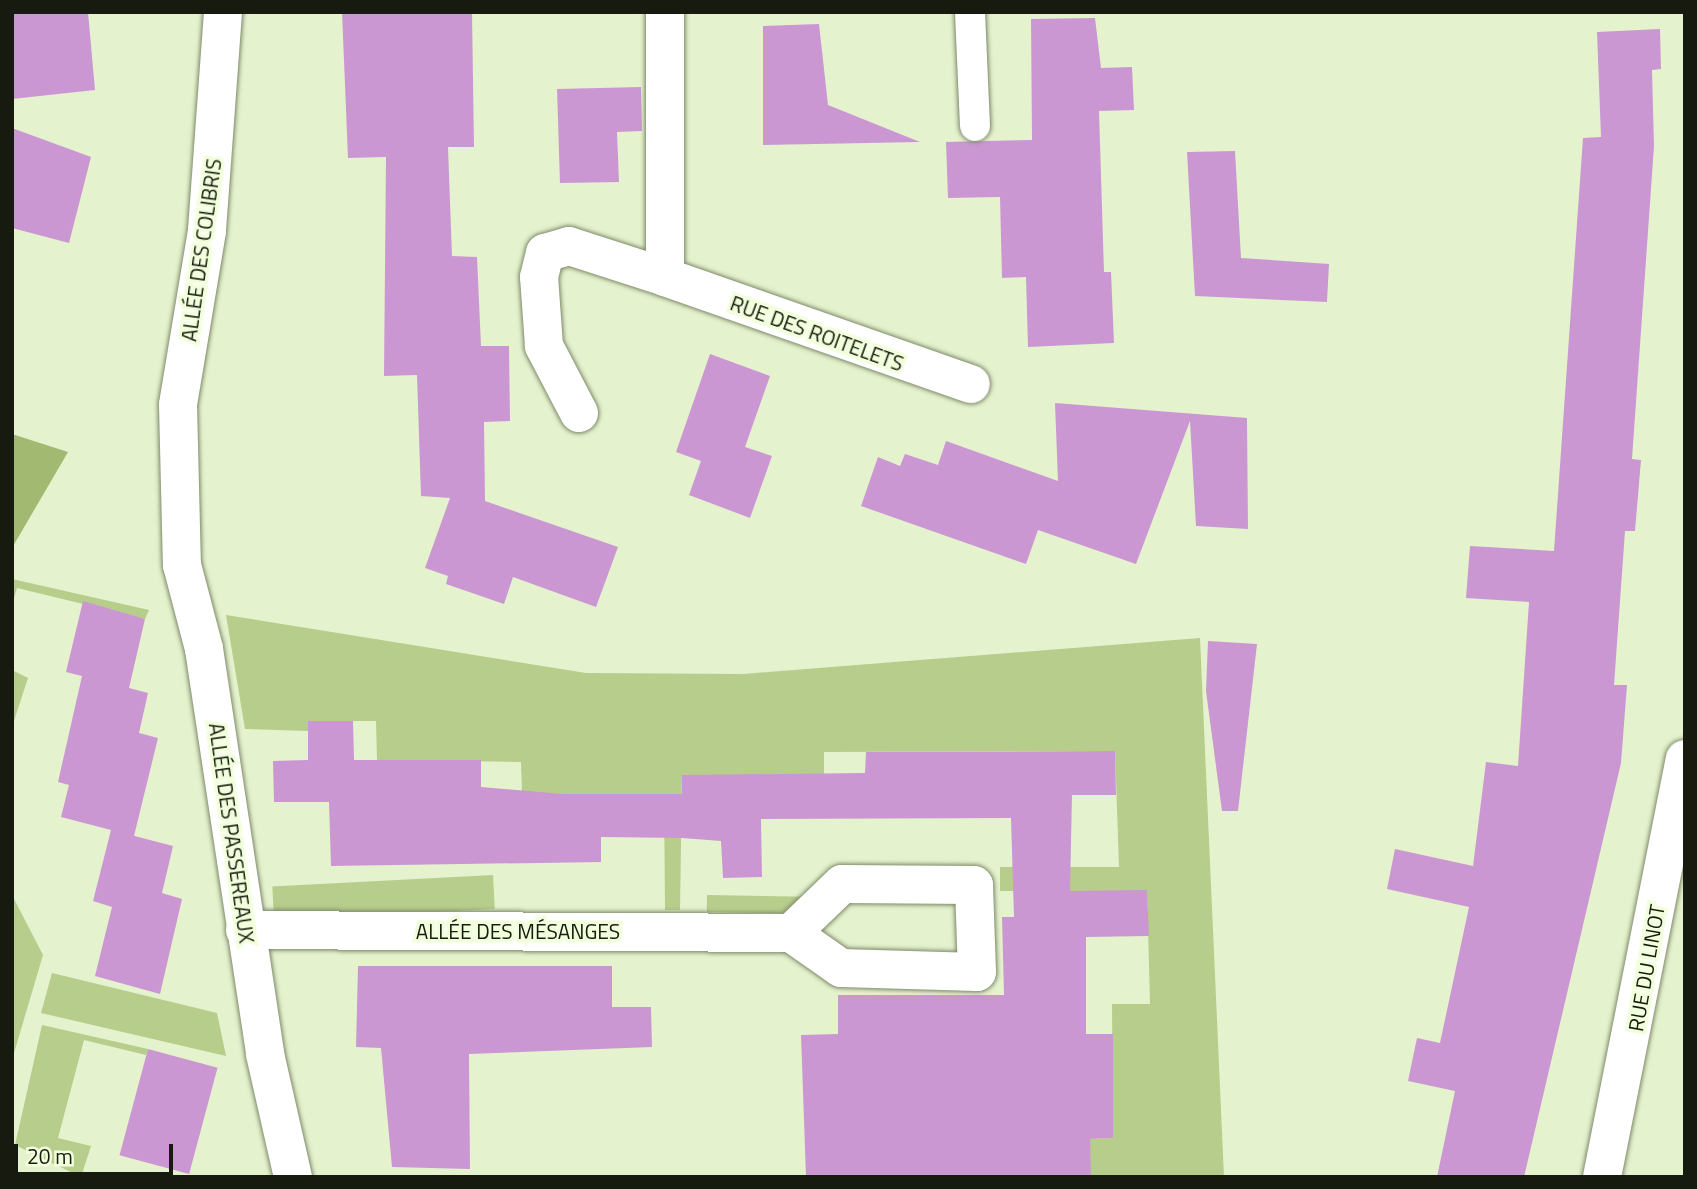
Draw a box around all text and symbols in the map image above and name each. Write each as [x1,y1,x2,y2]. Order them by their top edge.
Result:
street label: ALLÉE DES COLIBRIS [176,157,226,343]
street label: RUE DES ROITELETS [727,290,907,376]
street label: ALLÉE DES PASSEREAUX [204,721,260,945]
street label: RUE DU LINOT [1622,903,1670,1033]
street label: ALLÉE DES MÉSANGES [416,918,620,944]
scale bar [18,1130,177,1174]
text: 20 m [27,1140,73,1172]

